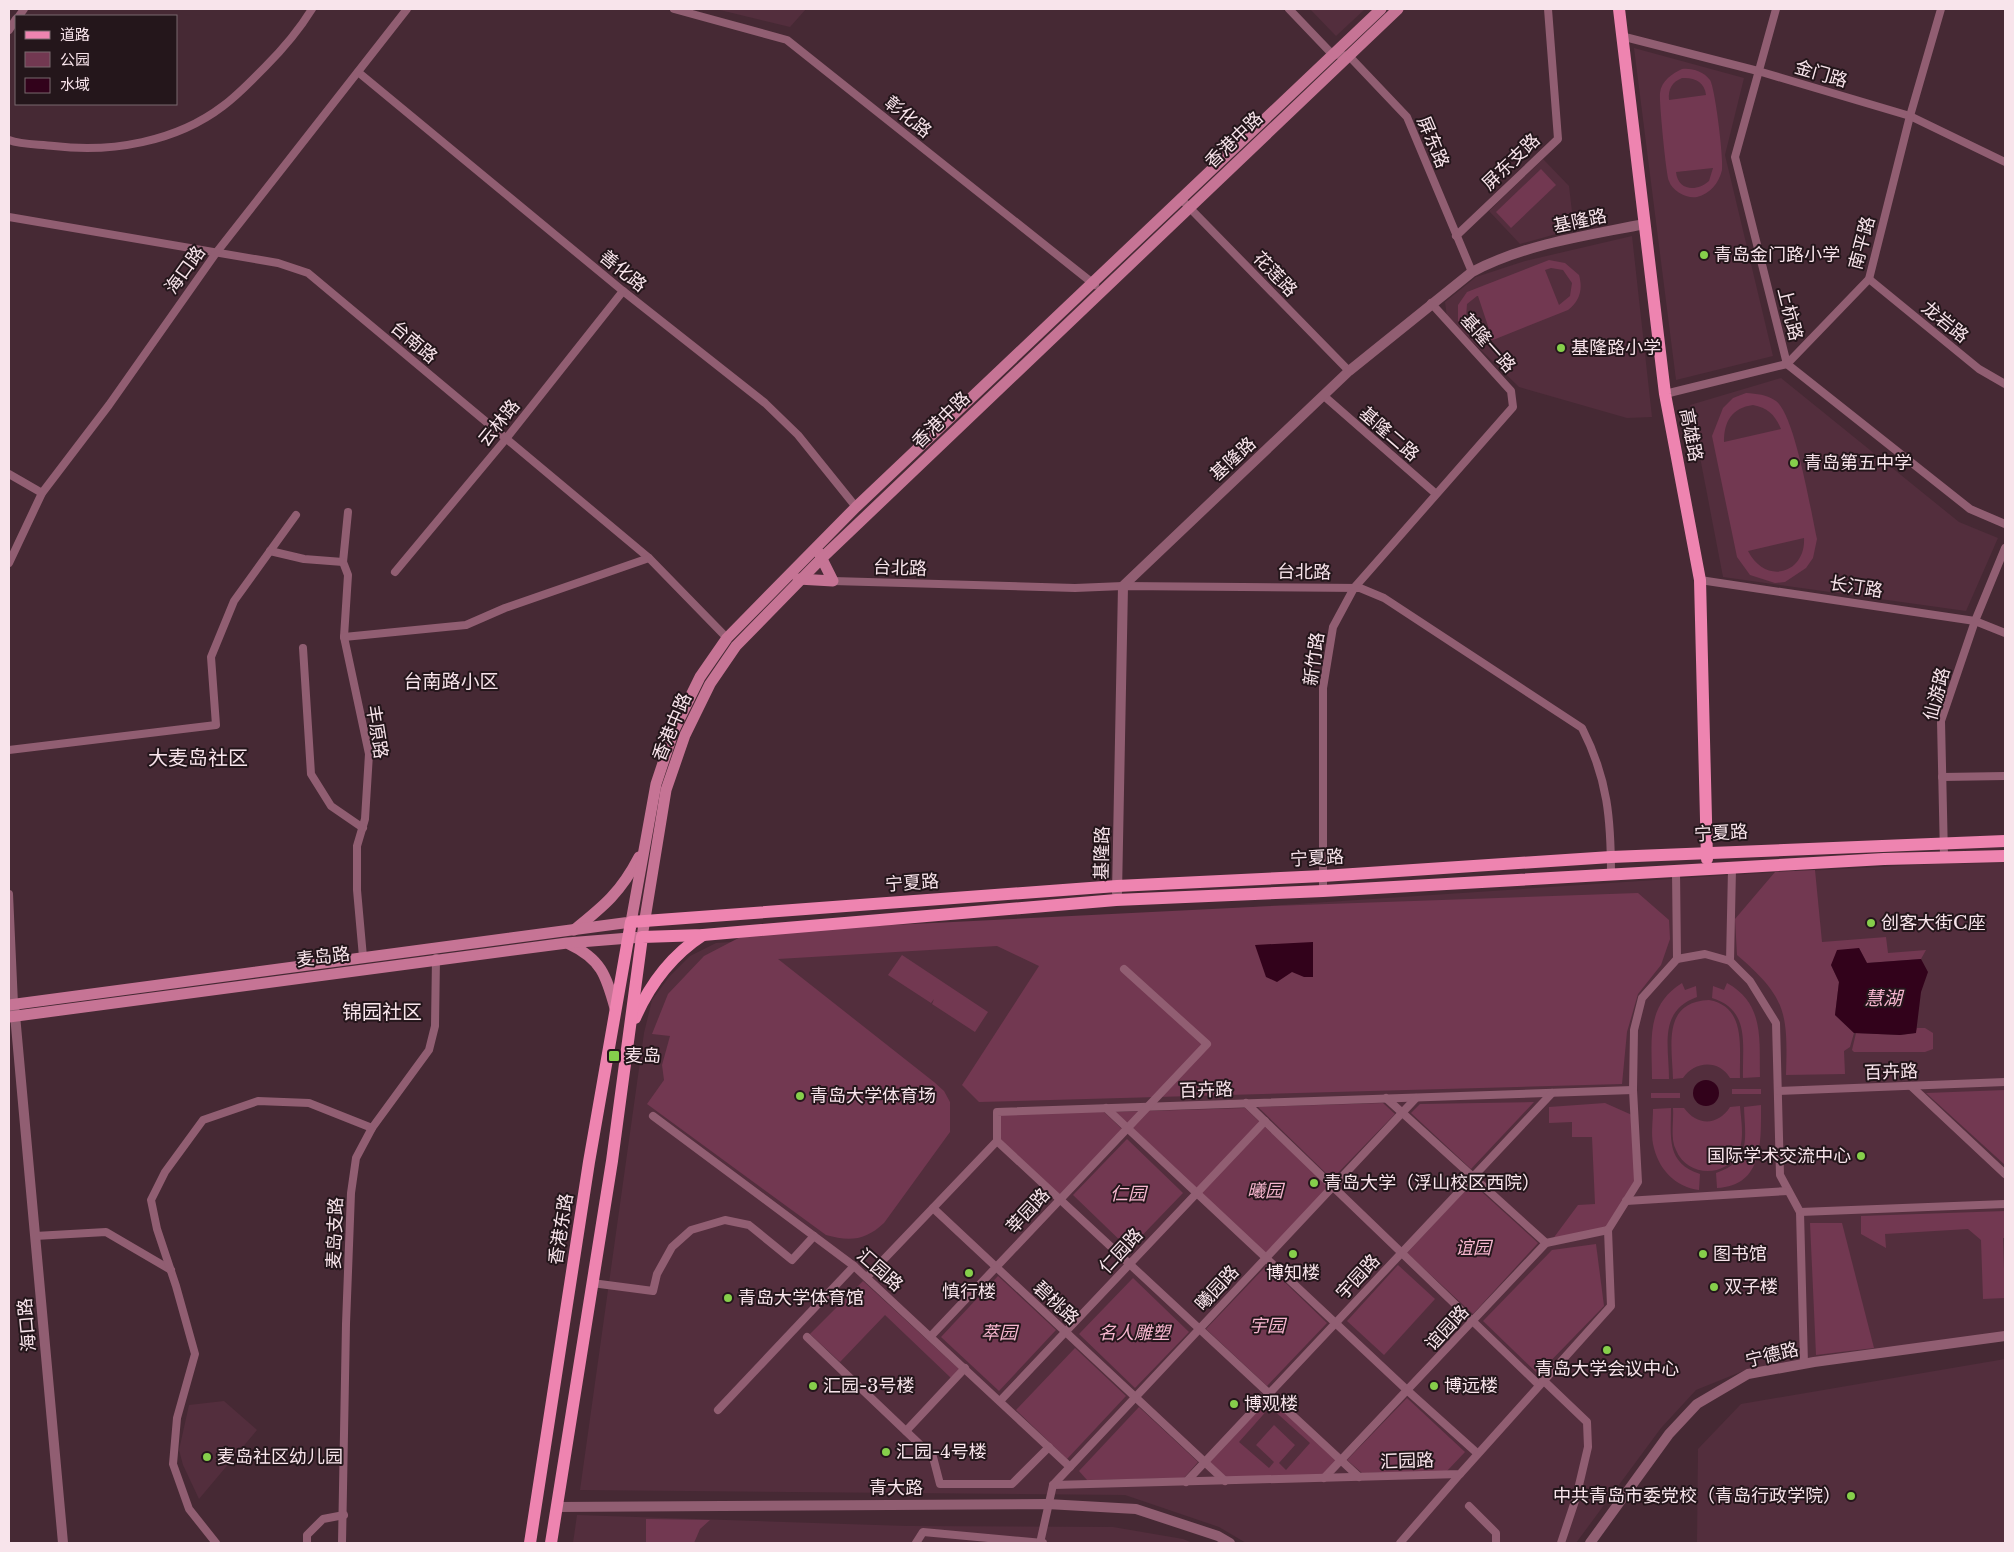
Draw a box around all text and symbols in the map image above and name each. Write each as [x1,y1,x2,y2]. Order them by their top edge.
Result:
legend [15,15,178,105]
text: 道路 [60,25,90,44]
text: 公园 [60,50,90,69]
street label: 金门路 [1792,56,1850,92]
text: 水域 [60,75,90,94]
street label: 彰化路 [880,91,936,143]
street label: 香港中路 [1200,107,1268,173]
street label: 屏东路 [1412,113,1454,171]
street label: 屏东支路 [1477,129,1545,195]
street label: 基隆路 [1551,205,1609,237]
street label: 南平路 [1844,214,1880,272]
street label: 海口路 [160,242,210,298]
place label: 青岛金门路小学 [1714,244,1840,266]
street label: 善化路 [595,245,651,297]
street label: 花莲路 [1248,247,1302,301]
marker: 青岛金门路小学 [1698,249,1710,261]
street label: 上杭路 [1773,285,1807,343]
street label: 龙岩路 [1917,296,1973,348]
street label: 基隆一路 [1456,309,1520,377]
street label: 台南路 [386,316,442,368]
place label: 基隆路小学 [1571,337,1661,359]
marker: 基隆路小学 [1555,342,1567,354]
street label: 香港中路 [907,387,975,453]
street label: 云林路 [473,395,525,451]
street label: 基隆二路 [1355,402,1423,466]
street label: 高雄路 [1675,406,1707,464]
street label: 基隆路 [1206,433,1260,485]
place label: 青岛第五中学 [1804,452,1912,474]
marker: 青岛第五中学 [1788,457,1800,469]
street label: 台北路 [873,556,927,580]
street label: 台北路 [1277,561,1331,583]
street label: 长汀路 [1828,572,1884,602]
street label: 新竹路 [1299,631,1329,687]
street label: 仙游路 [1919,665,1955,723]
district label: 台南路小区 [403,670,499,693]
street label: 香港中路 [648,690,696,764]
street label: 丰原路 [362,704,392,760]
district label: 大麦岛社区 [148,746,248,770]
street label: 宁夏路 [1693,821,1749,845]
street label: 基隆路 [1091,826,1113,880]
street label: 宁夏路 [1289,846,1345,870]
street label: 宁夏路 [884,870,940,896]
place label: 创客大街C座 [1881,912,1985,934]
marker: 创客大街C座 [1865,917,1877,929]
street label: 麦岛路 [295,943,351,971]
water label: 慧湖 [1864,987,1905,1010]
district label: 锦园社区 [342,1000,422,1024]
place label: 麦岛 [625,1045,661,1067]
marker: 麦岛 [607,1049,621,1063]
street label: 百卉路 [1864,1060,1918,1084]
street label: 百卉路 [1179,1078,1233,1102]
place label: 青岛大学体育场 [810,1085,936,1107]
marker: 青岛大学体育场 [794,1090,806,1102]
place label: 国际学术交流中心 [1707,1145,1851,1167]
marker: 国际学术交流中心 [1855,1150,1867,1162]
place label: 青岛大学（浮山校区西院） [1324,1172,1540,1194]
marker: 青岛大学（浮山校区西院） [1308,1177,1320,1189]
park label: 曦园 [1247,1180,1286,1202]
park label: 仁园 [1110,1183,1149,1205]
street label: 莘园路 [1002,1184,1054,1238]
street label: 香港东路 [545,1192,577,1266]
street label: 麦岛支路 [323,1197,347,1269]
street label: 仁园路 [1095,1224,1147,1278]
park label: 谊园 [1455,1237,1494,1259]
place label: 图书馆 [1713,1243,1767,1265]
street label: 汇园路 [852,1244,908,1296]
marker: 博知楼 [1287,1248,1299,1260]
marker: 图书馆 [1697,1248,1709,1260]
street label: 宇园路 [1332,1250,1384,1304]
street label: 曦园路 [1191,1261,1243,1315]
place label: 博知楼 [1266,1262,1320,1284]
marker: 慎行楼 [963,1267,975,1279]
place label: 双子楼 [1724,1276,1778,1298]
street label: 碧桃路 [1029,1277,1083,1329]
place label: 慎行楼 [942,1281,996,1303]
marker: 双子楼 [1708,1281,1720,1293]
place label: 青岛大学体育馆 [738,1287,864,1309]
marker: 青岛大学体育馆 [722,1292,734,1304]
street label: 海口路 [14,1297,40,1353]
street label: 谊园路 [1421,1301,1473,1355]
park label: 宇园 [1249,1315,1288,1337]
park label: 萃园 [981,1322,1020,1344]
park label: 名人雕塑 [1098,1322,1173,1344]
street label: 宁德路 [1743,1338,1801,1372]
marker: 青岛大学会议中心 [1601,1344,1613,1356]
place label: 青岛大学会议中心 [1535,1358,1679,1380]
place label: 汇园-3号楼 [823,1375,914,1397]
place label: 博远楼 [1444,1375,1498,1397]
marker: 汇园-3号楼 [807,1380,819,1392]
marker: 博远楼 [1428,1380,1440,1392]
place label: 博观楼 [1244,1393,1298,1415]
marker: 博观楼 [1228,1398,1240,1410]
place label: 汇园-4号楼 [896,1441,987,1463]
place label: 麦岛社区幼儿园 [217,1446,343,1468]
marker: 汇园-4号楼 [880,1446,892,1458]
street label: 汇园路 [1380,1449,1434,1473]
marker: 麦岛社区幼儿园 [201,1451,213,1463]
street label: 青大路 [869,1477,923,1499]
place label: 中共青岛市委党校（青岛行政学院） [1553,1485,1841,1507]
marker: 中共青岛市委党校（青岛行政学院） [1845,1490,1857,1502]

